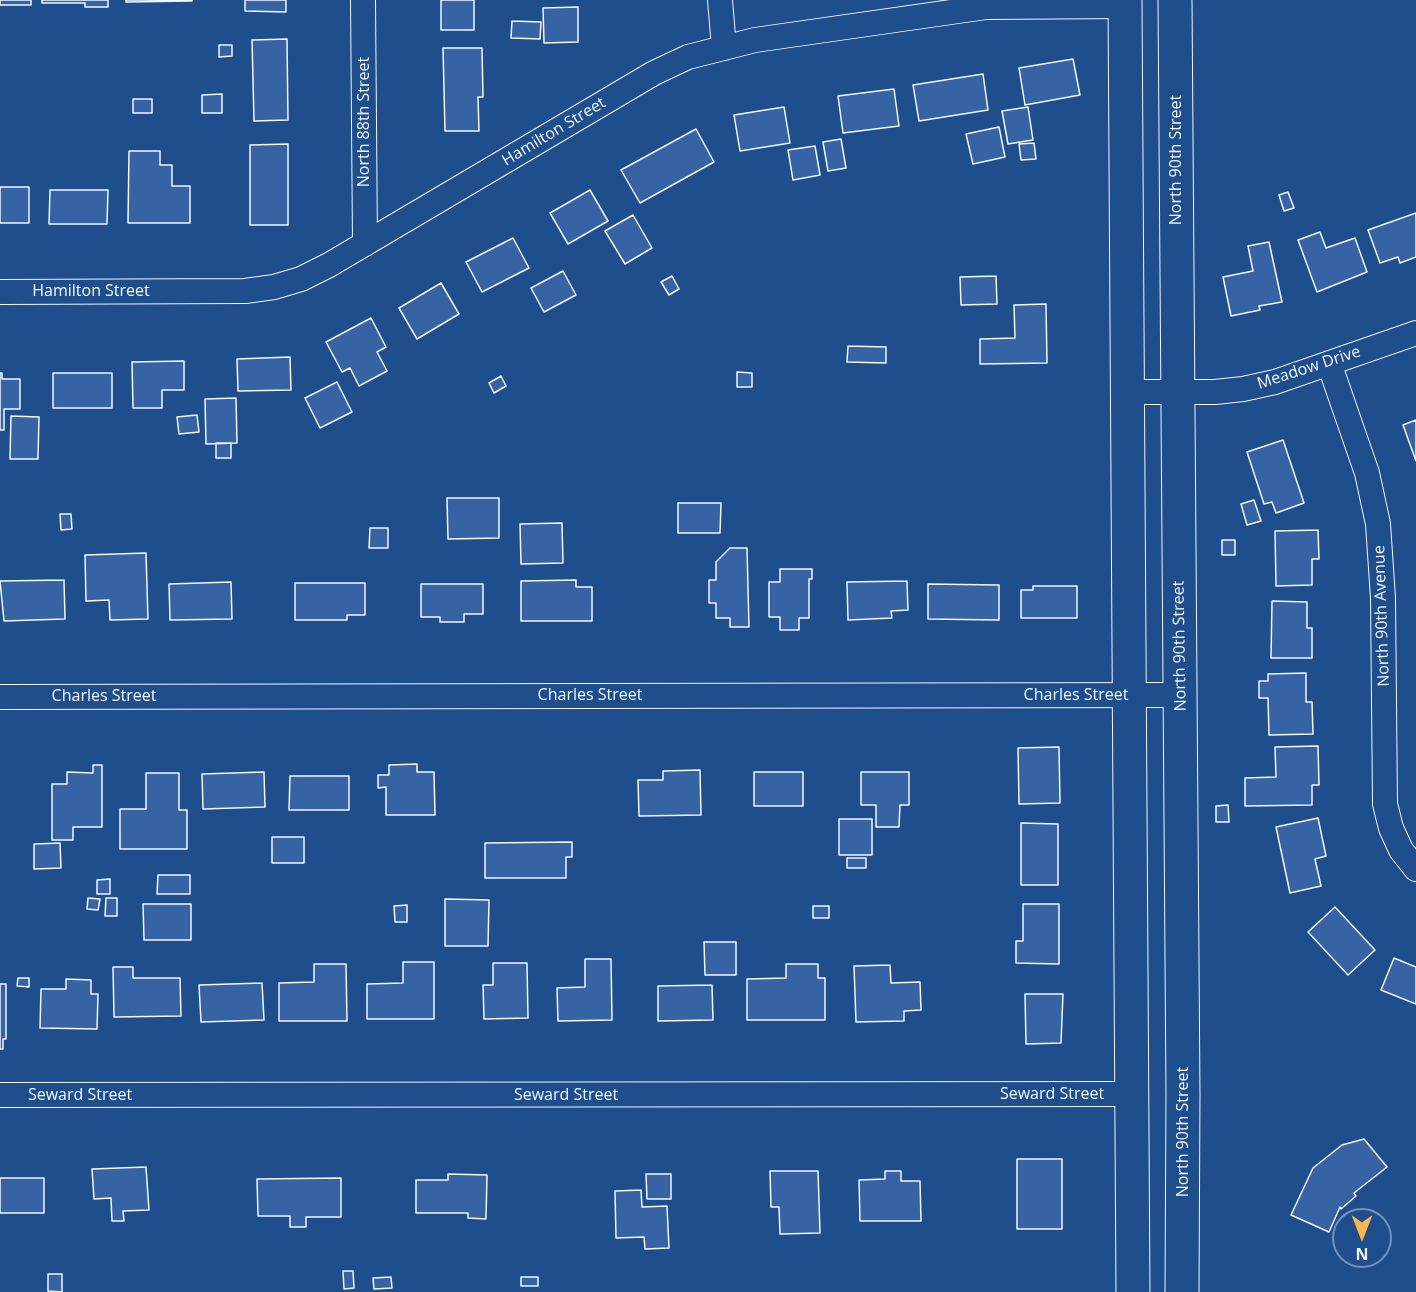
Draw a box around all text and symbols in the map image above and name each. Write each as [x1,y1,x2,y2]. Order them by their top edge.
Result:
street label: North 88th Street [354,57,374,187]
street label: Hamilton Street [499,93,609,171]
street label: North 90th Street [1166,95,1186,225]
street label: Hamilton Street [32,281,150,301]
street label: Meadow Drive [1255,342,1363,394]
street label: North 90th Avenue [1370,545,1394,687]
street label: North 90th Street [1169,581,1191,711]
street label: Charles Street [538,685,642,705]
street label: Charles Street [1024,685,1128,705]
street label: Charles Street [52,686,156,706]
street label: North 90th Street [1173,1067,1193,1197]
street label: Seward Street [1000,1084,1104,1104]
street label: Seward Street [28,1085,132,1105]
street label: Seward Street [514,1085,618,1105]
north arrow [1332,1208,1392,1268]
text: N [1356,1243,1369,1265]

